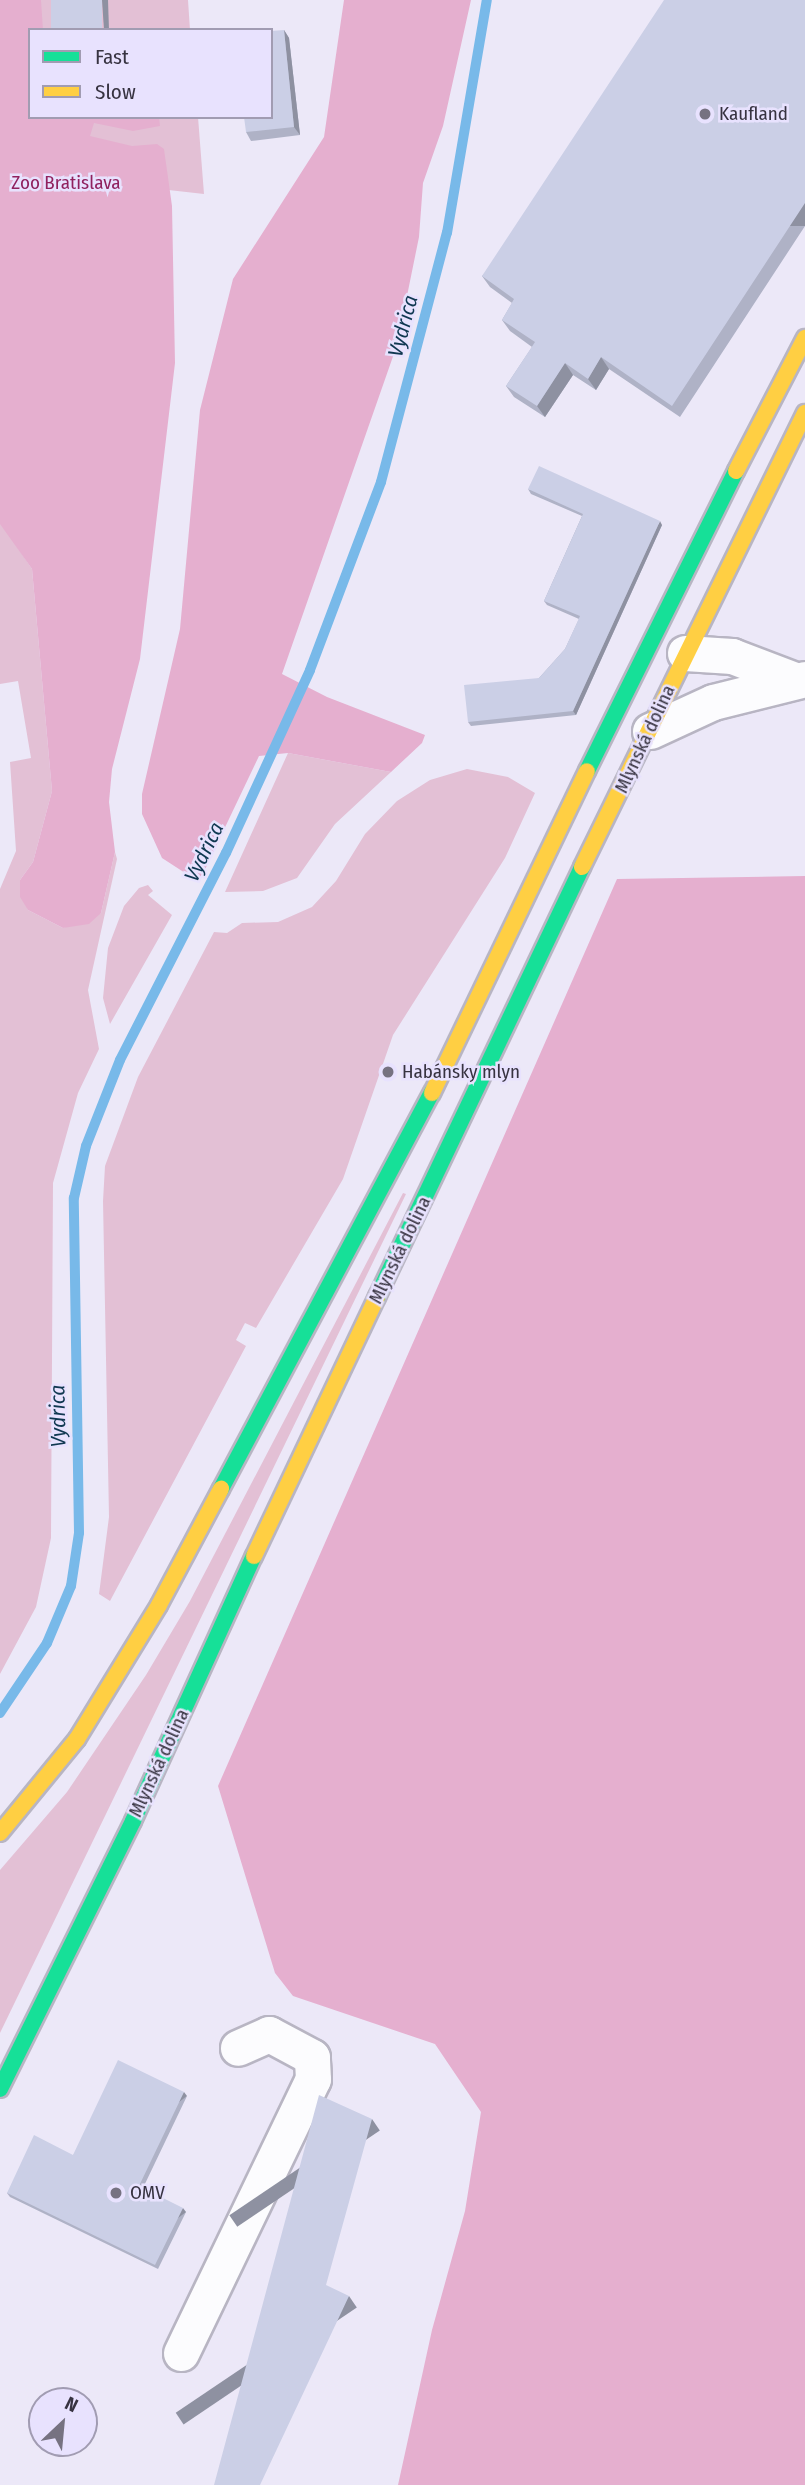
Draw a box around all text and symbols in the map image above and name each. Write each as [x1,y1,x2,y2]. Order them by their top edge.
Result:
legend [28,28,273,119]
text: Fast [95,44,129,70]
text: Slow [95,79,136,105]
place label: Kaufland [719,103,788,125]
marker: Kaufland [697,106,713,122]
park label: Zoo Bratislava [11,172,121,194]
water label: Vydrica [383,292,423,360]
street label: Mlynská dolina [610,681,680,797]
water label: Vydrica [179,818,229,886]
place label: Habánsky mlyn [402,1061,520,1083]
marker: Habánsky mlyn [380,1064,396,1080]
street label: Mlynská dolina [364,1193,436,1307]
water label: Vydrica [45,1384,71,1448]
street label: Mlynská dolina [124,1705,194,1821]
place label: OMV [130,2182,165,2204]
marker: OMV [108,2185,124,2201]
north arrow [28,2387,98,2457]
text: N [61,2392,82,2417]

